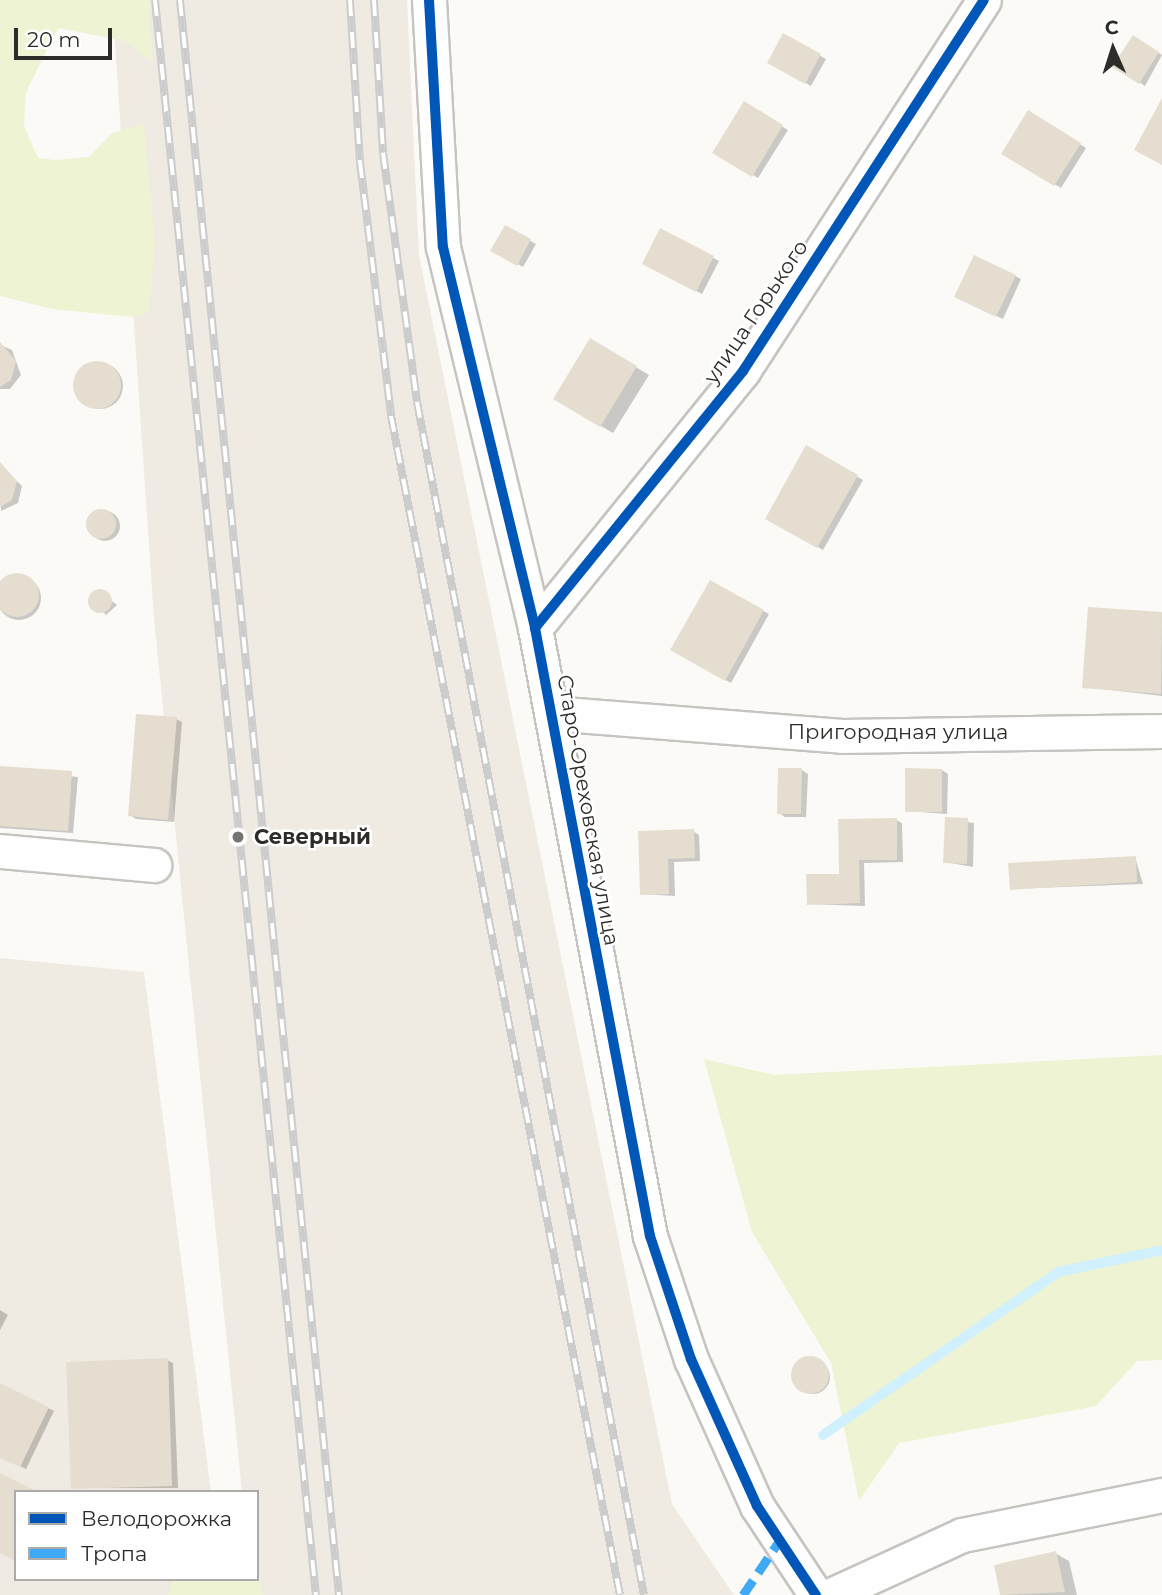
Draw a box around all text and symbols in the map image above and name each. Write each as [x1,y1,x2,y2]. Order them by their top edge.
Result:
scale bar [18,14,116,58]
north arrow [1078,14,1148,84]
text: С [1104,16,1119,39]
text: 20 m [27,27,81,52]
street label: улица Горького [699,235,813,389]
street label: Старо-Ореховская улица [552,673,624,947]
street label: Пригородная улица [788,719,1008,745]
place label: Северный [254,824,371,850]
marker: Северный [228,827,248,847]
legend [14,1490,259,1581]
text: Велодорожка [81,1506,232,1531]
text: Тропа [81,1541,147,1566]

